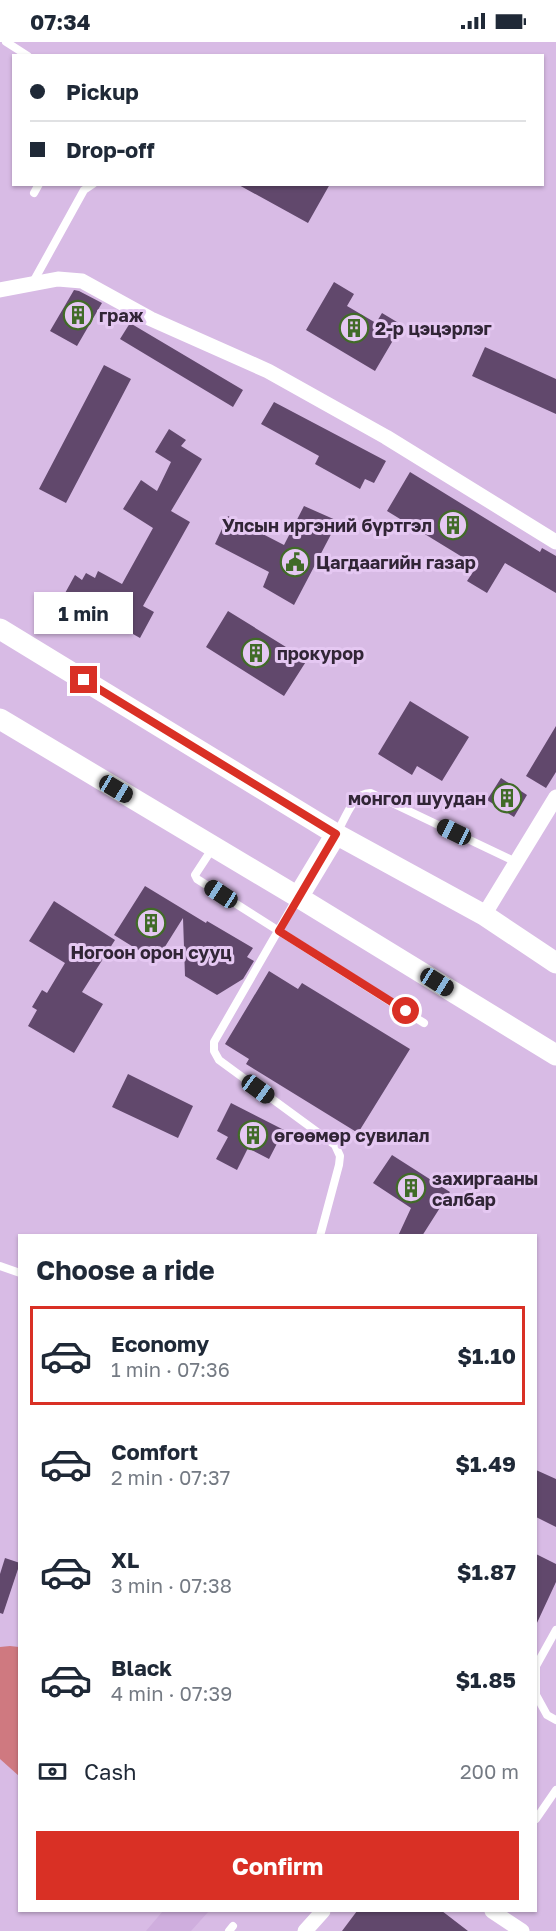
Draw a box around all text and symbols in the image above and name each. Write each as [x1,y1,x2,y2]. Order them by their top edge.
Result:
text: 07:34 [30,8,91,35]
text: Pickup [66,78,139,105]
text: Drop-off [66,136,155,163]
building icon: граж [62,299,94,331]
place label: граж [99,304,144,326]
building icon: 2-р цэцэрлэг [338,312,370,344]
place label: 2-р цэцэрлэг [375,317,492,339]
building icon: Улсын иргэний бүртгэл [437,509,469,541]
place label: Улсын иргэний бүртгэл [222,514,432,536]
public building icon: Цагдаагийн газар [279,546,311,578]
place label: Цагдаагийн газар [316,551,476,573]
callout: 1 min [34,593,134,635]
text: 1 min [58,601,109,625]
building icon: прокурор [240,637,272,669]
place label: прокурор [277,642,364,664]
route end [70,666,97,693]
car [96,772,136,806]
building icon: монгол шуудан [491,782,523,814]
place label: монгол шуудан [348,787,486,809]
car [434,816,474,848]
car [201,877,241,911]
building icon: Ногоон орон сууц [135,907,167,939]
place label: Ногоон орон сууц [70,941,232,963]
car [417,965,457,999]
route start [392,997,419,1024]
car [238,1071,278,1107]
building icon: өгөөмөр сувилал [237,1119,269,1151]
place label: өгөөмөр сувилал [274,1124,429,1146]
place label: захиргааны салбар [432,1167,538,1210]
building icon: захиргааны салбар [395,1172,427,1204]
text: Choose a ride [36,1254,215,1286]
icon: car [39,1329,93,1383]
text: Economy [111,1330,209,1357]
text: $1.10 [457,1342,516,1369]
text: 1 min · 07:36 [111,1357,230,1381]
icon: car [39,1437,93,1491]
text: Comfort [111,1438,198,1465]
text: $1.49 [455,1450,516,1477]
text: 2 min · 07:37 [111,1465,230,1489]
icon: car [39,1545,93,1599]
text: XL [111,1546,139,1573]
text: $1.87 [457,1558,516,1585]
text: 3 min · 07:38 [111,1573,232,1597]
icon: car [39,1653,93,1707]
text: Black [111,1654,172,1681]
text: $1.85 [455,1666,516,1693]
text: 4 min · 07:39 [111,1681,232,1705]
icon: cash [36,1755,69,1788]
text: Cash [84,1758,137,1785]
text: 200 m [460,1759,519,1783]
button: Confirm [36,1831,519,1900]

